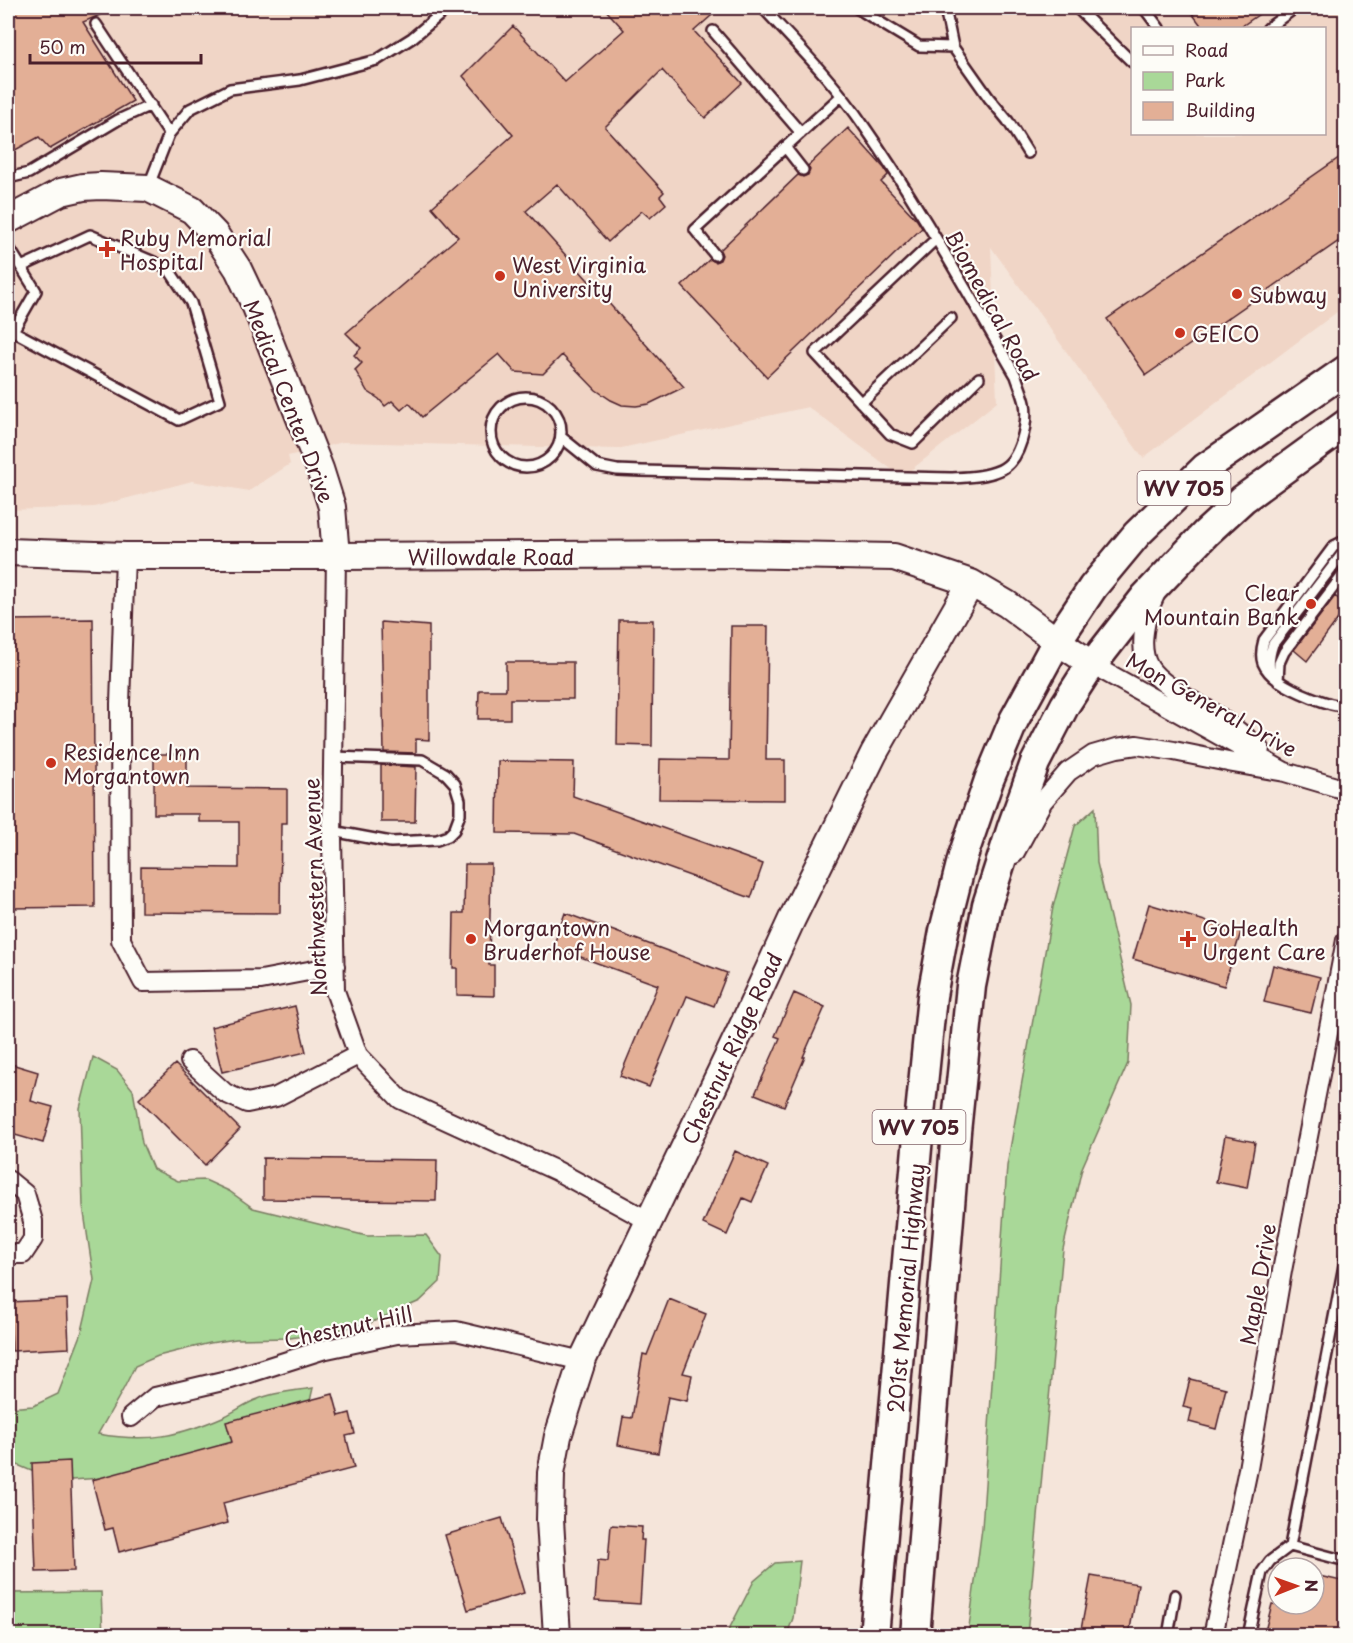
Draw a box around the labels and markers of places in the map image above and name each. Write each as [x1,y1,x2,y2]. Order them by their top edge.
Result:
place label: Ruby Memorial Hospital [120,221,272,277]
marker: Ruby Memorial Hospital [98,240,116,258]
place label: West Virginia University [512,248,646,304]
marker: West Virginia University [493,269,507,283]
place label: Subway [1249,278,1327,310]
marker: Subway [1230,287,1244,301]
place label: GEICO [1192,317,1260,349]
marker: GEICO [1173,326,1187,340]
place label: Clear Mountain Bank [1144,576,1300,632]
marker: Clear Mountain Bank [1304,597,1318,611]
place label: Residence Inn Morgantown [63,735,200,791]
marker: Residence Inn Morgantown [44,756,58,770]
place label: Morgantown Bruderhof House [483,911,651,967]
place label: GoHealth Urgent Care [1202,911,1326,967]
marker: GoHealth Urgent Care [1179,930,1197,948]
marker: Morgantown Bruderhof House [464,932,478,946]

